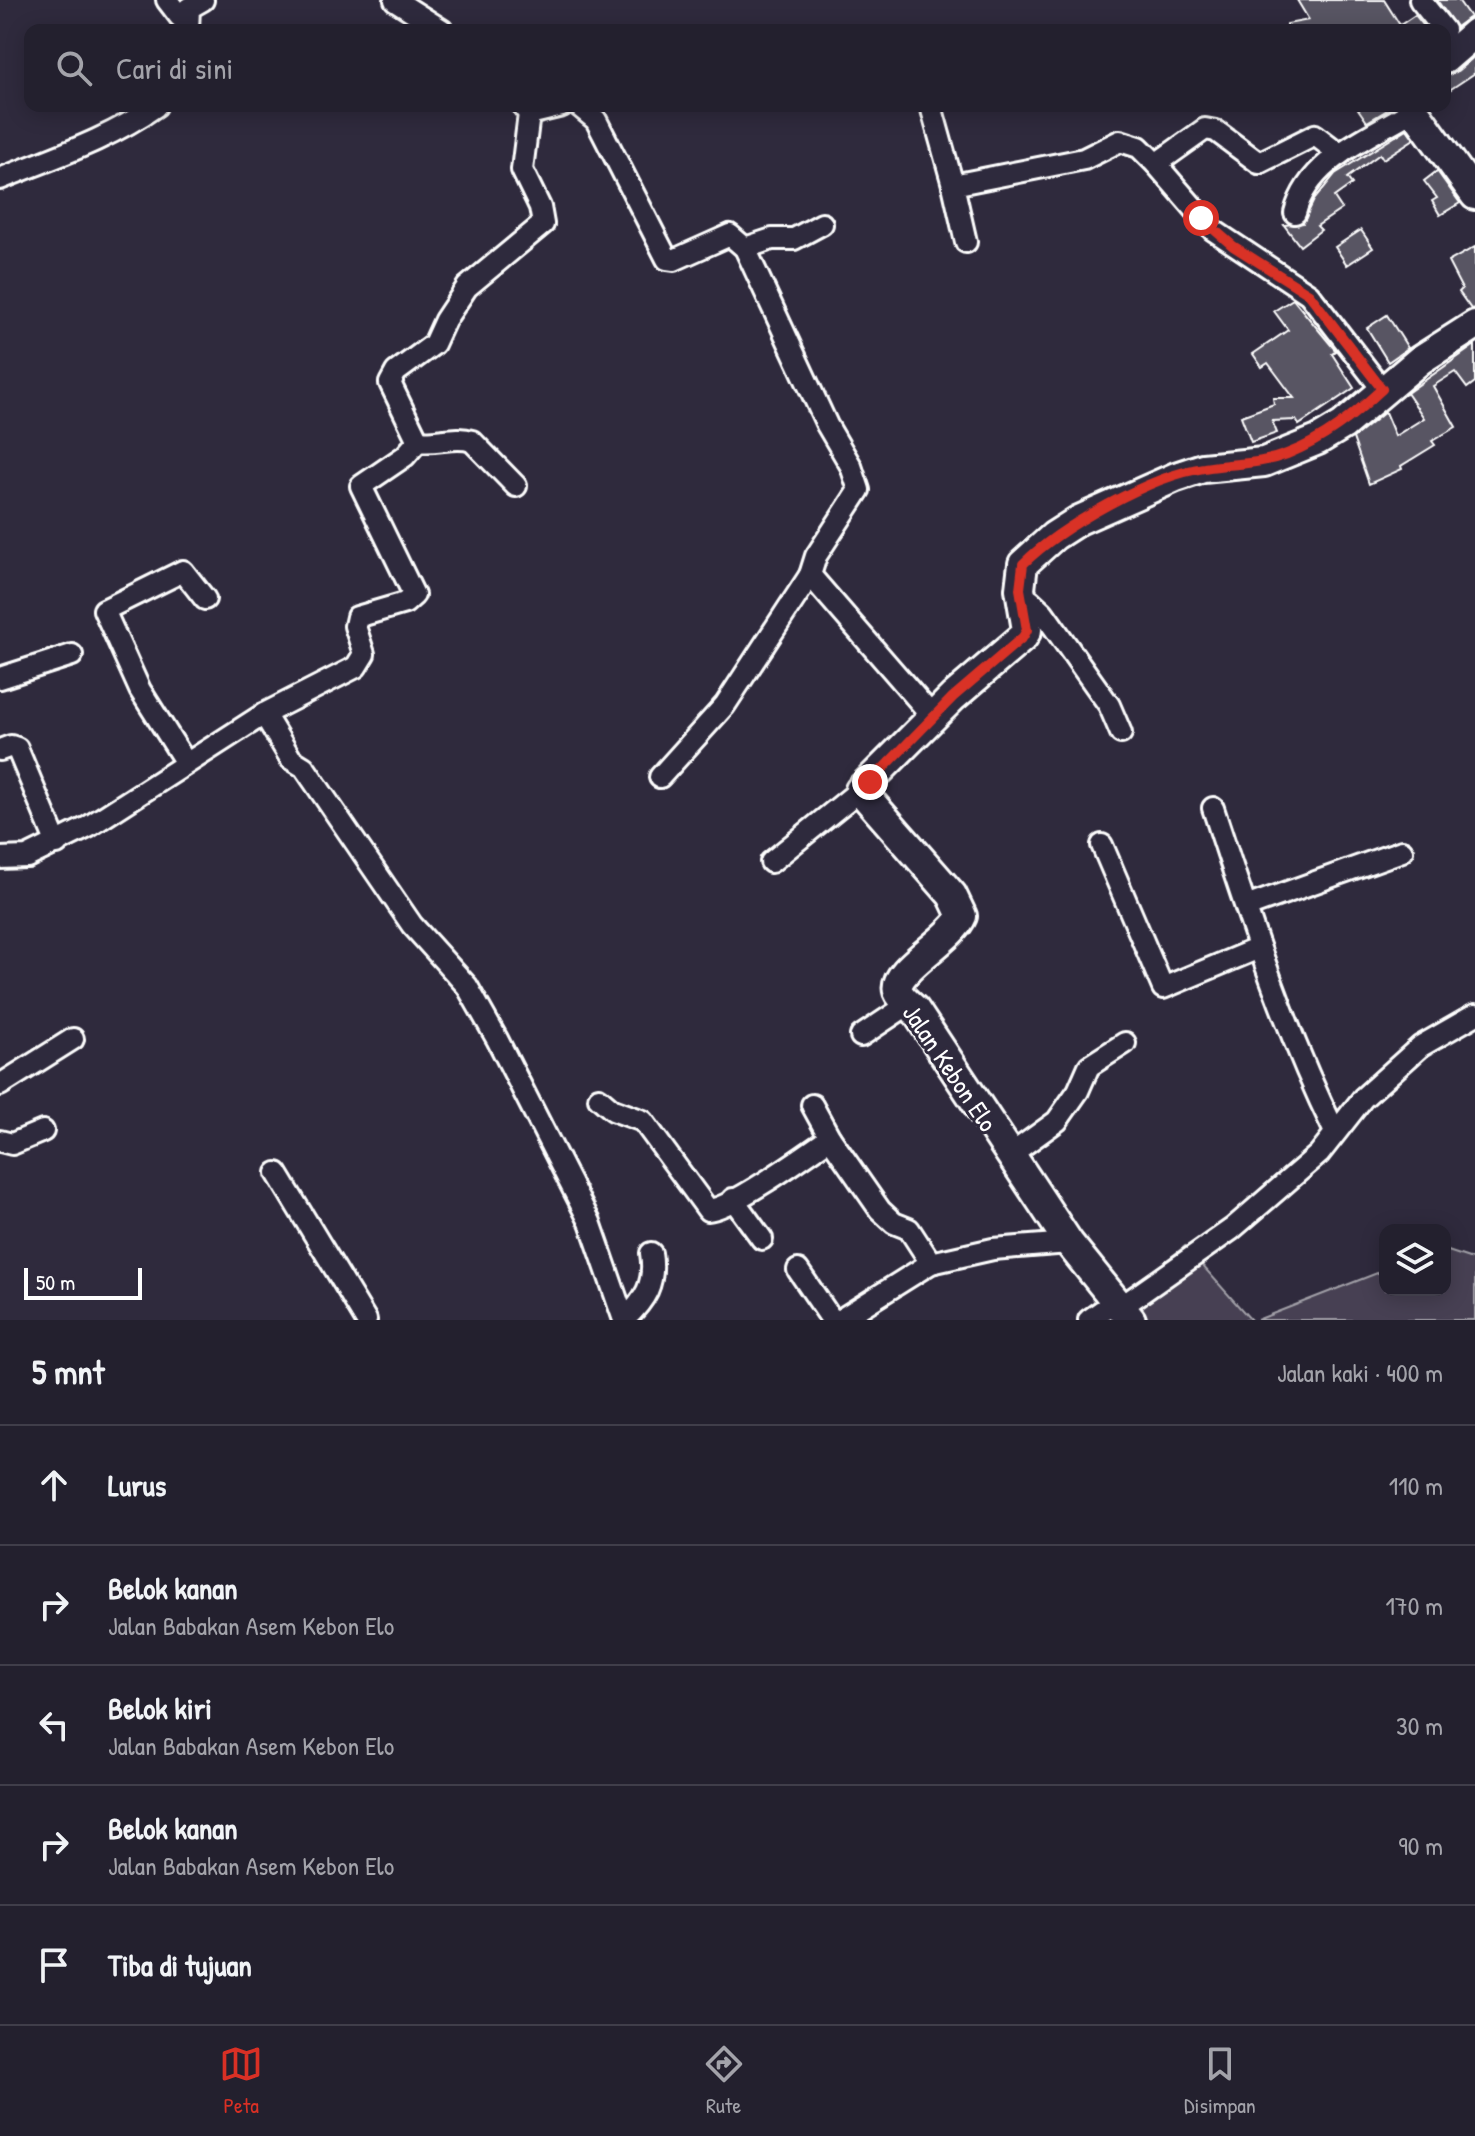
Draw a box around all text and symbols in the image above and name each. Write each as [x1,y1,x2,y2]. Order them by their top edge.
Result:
search box [24,24,1451,112]
icon: search [52,46,96,90]
text: Cari di sini [116,48,233,88]
route start [1183,200,1219,236]
route end [852,764,888,800]
street label: Jalan Kebon Elo [895,997,1006,1138]
map controls [1379,1224,1451,1296]
button: layers [1379,1224,1451,1296]
scale bar [24,1264,142,1300]
text: 50 m [36,1267,75,1297]
text: 5 mnt [32,1349,104,1395]
text: Jalan kaki · 400 m [1277,1355,1443,1390]
icon: ahead [32,1463,76,1507]
text: Lurus [108,1465,166,1505]
text: 110 m [1389,1468,1443,1503]
text: Belok kanan [108,1568,238,1608]
icon: right [32,1583,76,1627]
text: 170 m [1385,1588,1443,1623]
text: Jalan Babakan Asem Kebon Elo [108,1608,394,1643]
text: Belok kiri [108,1688,212,1728]
icon: left [32,1703,76,1747]
text: 30 m [1396,1708,1443,1743]
text: Jalan Babakan Asem Kebon Elo [108,1728,394,1763]
text: Belok kanan [108,1808,238,1848]
icon: right [32,1823,76,1867]
text: 90 m [1398,1828,1443,1863]
text: Jalan Babakan Asem Kebon Elo [108,1848,394,1883]
icon: arrive [32,1943,76,1987]
text: Tiba di tujuan [108,1945,252,1985]
tab: Peta [219,2042,263,2120]
tab: Rute [702,2042,746,2120]
tab: Disimpan [1184,2042,1256,2120]

